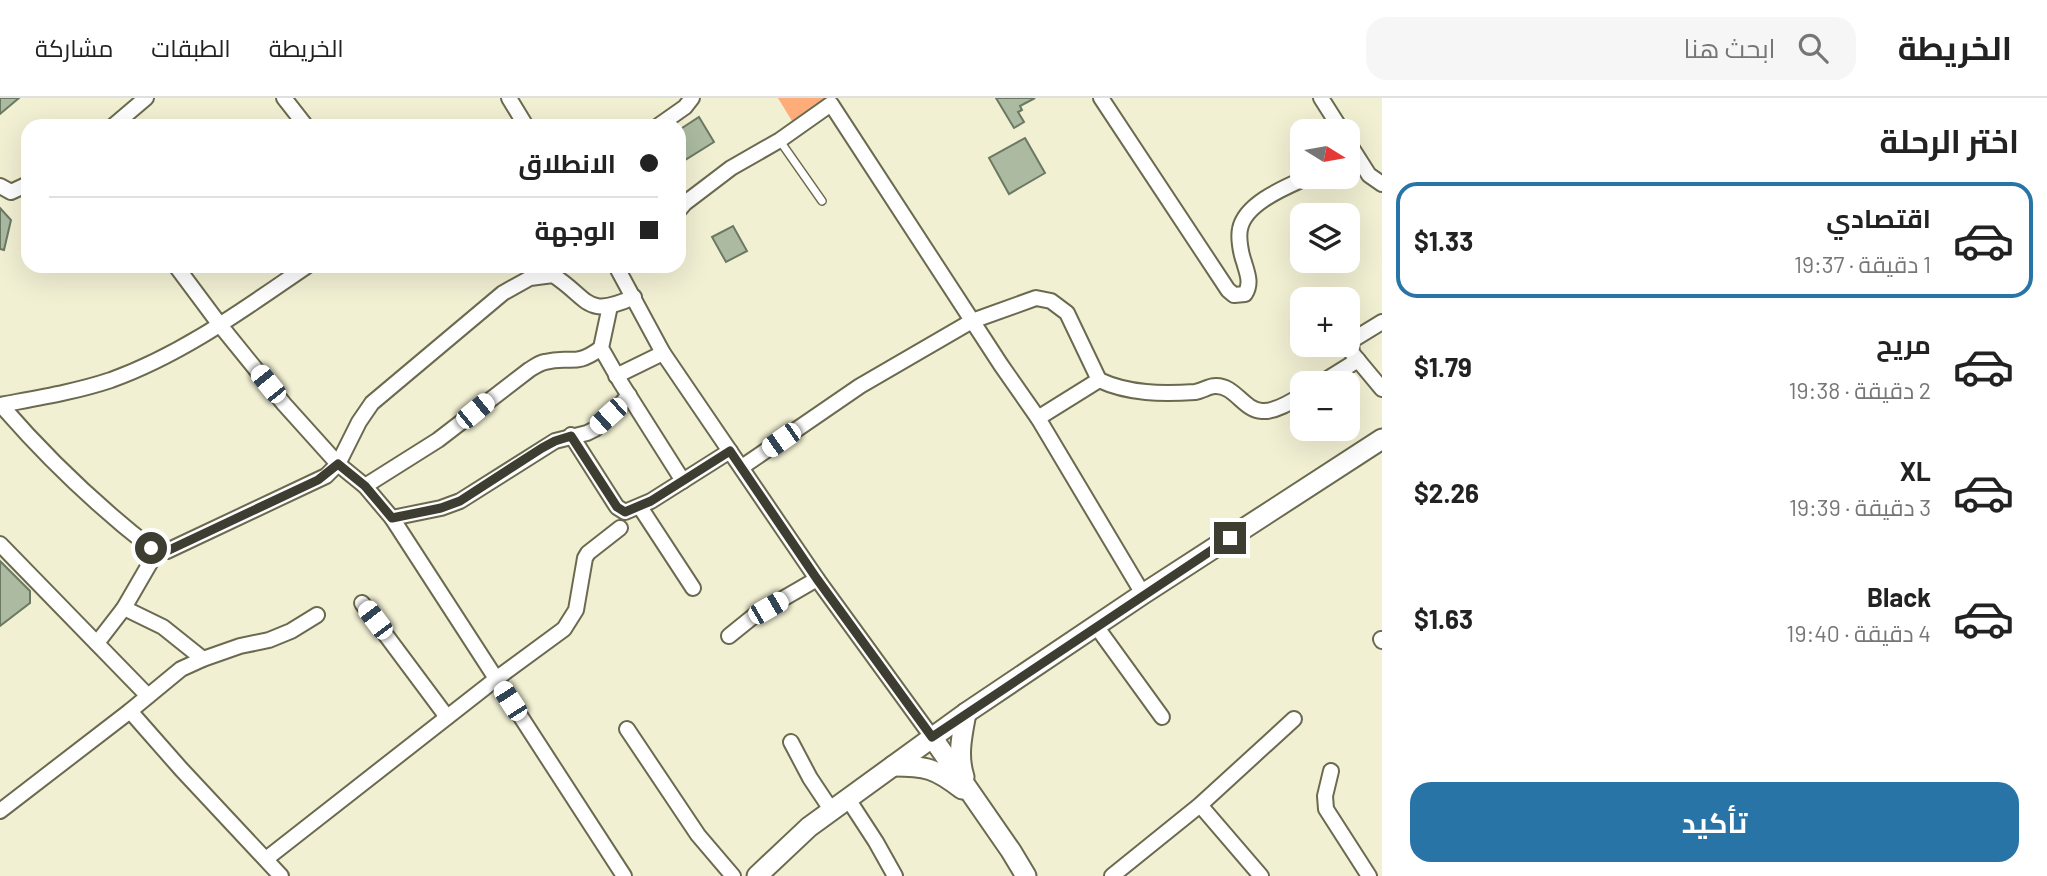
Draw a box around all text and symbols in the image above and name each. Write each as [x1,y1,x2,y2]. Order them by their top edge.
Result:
search box [1366,17,1856,80]
text: الخريطة [1898,27,2012,67]
icon: search [1794,29,1832,67]
text: ابحث هنا [1684,32,1776,63]
text: مشاركة [35,33,113,62]
text: الطبقات [151,33,231,62]
text: الخريطة [269,33,344,62]
north arrow [1290,119,1360,189]
map controls [1290,119,1360,441]
text: اختر الرحلة [1880,121,2019,159]
text: الانطلاق [518,147,616,178]
text: اقتصادي [1826,202,1931,233]
button: layers [1290,203,1360,273]
icon: car [1952,209,2015,272]
text: الوجهة [535,214,616,245]
text: $1.33 [1414,225,1473,256]
text: 1 دقيقة · 19:37 [1794,250,1931,278]
button: + [1290,287,1360,357]
text: مريح [1876,328,1931,359]
icon: car [1952,335,2015,398]
text: $1.79 [1414,351,1472,382]
car [247,361,290,407]
button: − [1290,371,1360,441]
text: 2 دقيقة · 19:38 [1789,376,1931,404]
car [453,390,498,432]
car [586,394,631,438]
car [758,419,805,461]
text: XL [1900,455,1931,486]
icon: car [1952,461,2015,524]
text: $2.26 [1414,477,1479,508]
text: 3 دقيقة · 19:39 [1789,493,1931,521]
route end [1214,522,1246,554]
route start [135,532,167,564]
text: Black [1867,581,1931,612]
icon: car [1952,587,2015,650]
car [745,588,792,628]
car [354,597,397,643]
text: $1.63 [1414,603,1473,634]
text: 4 دقيقة · 19:40 [1786,619,1931,647]
car [490,678,531,724]
button: تأكيد [1410,782,2019,862]

